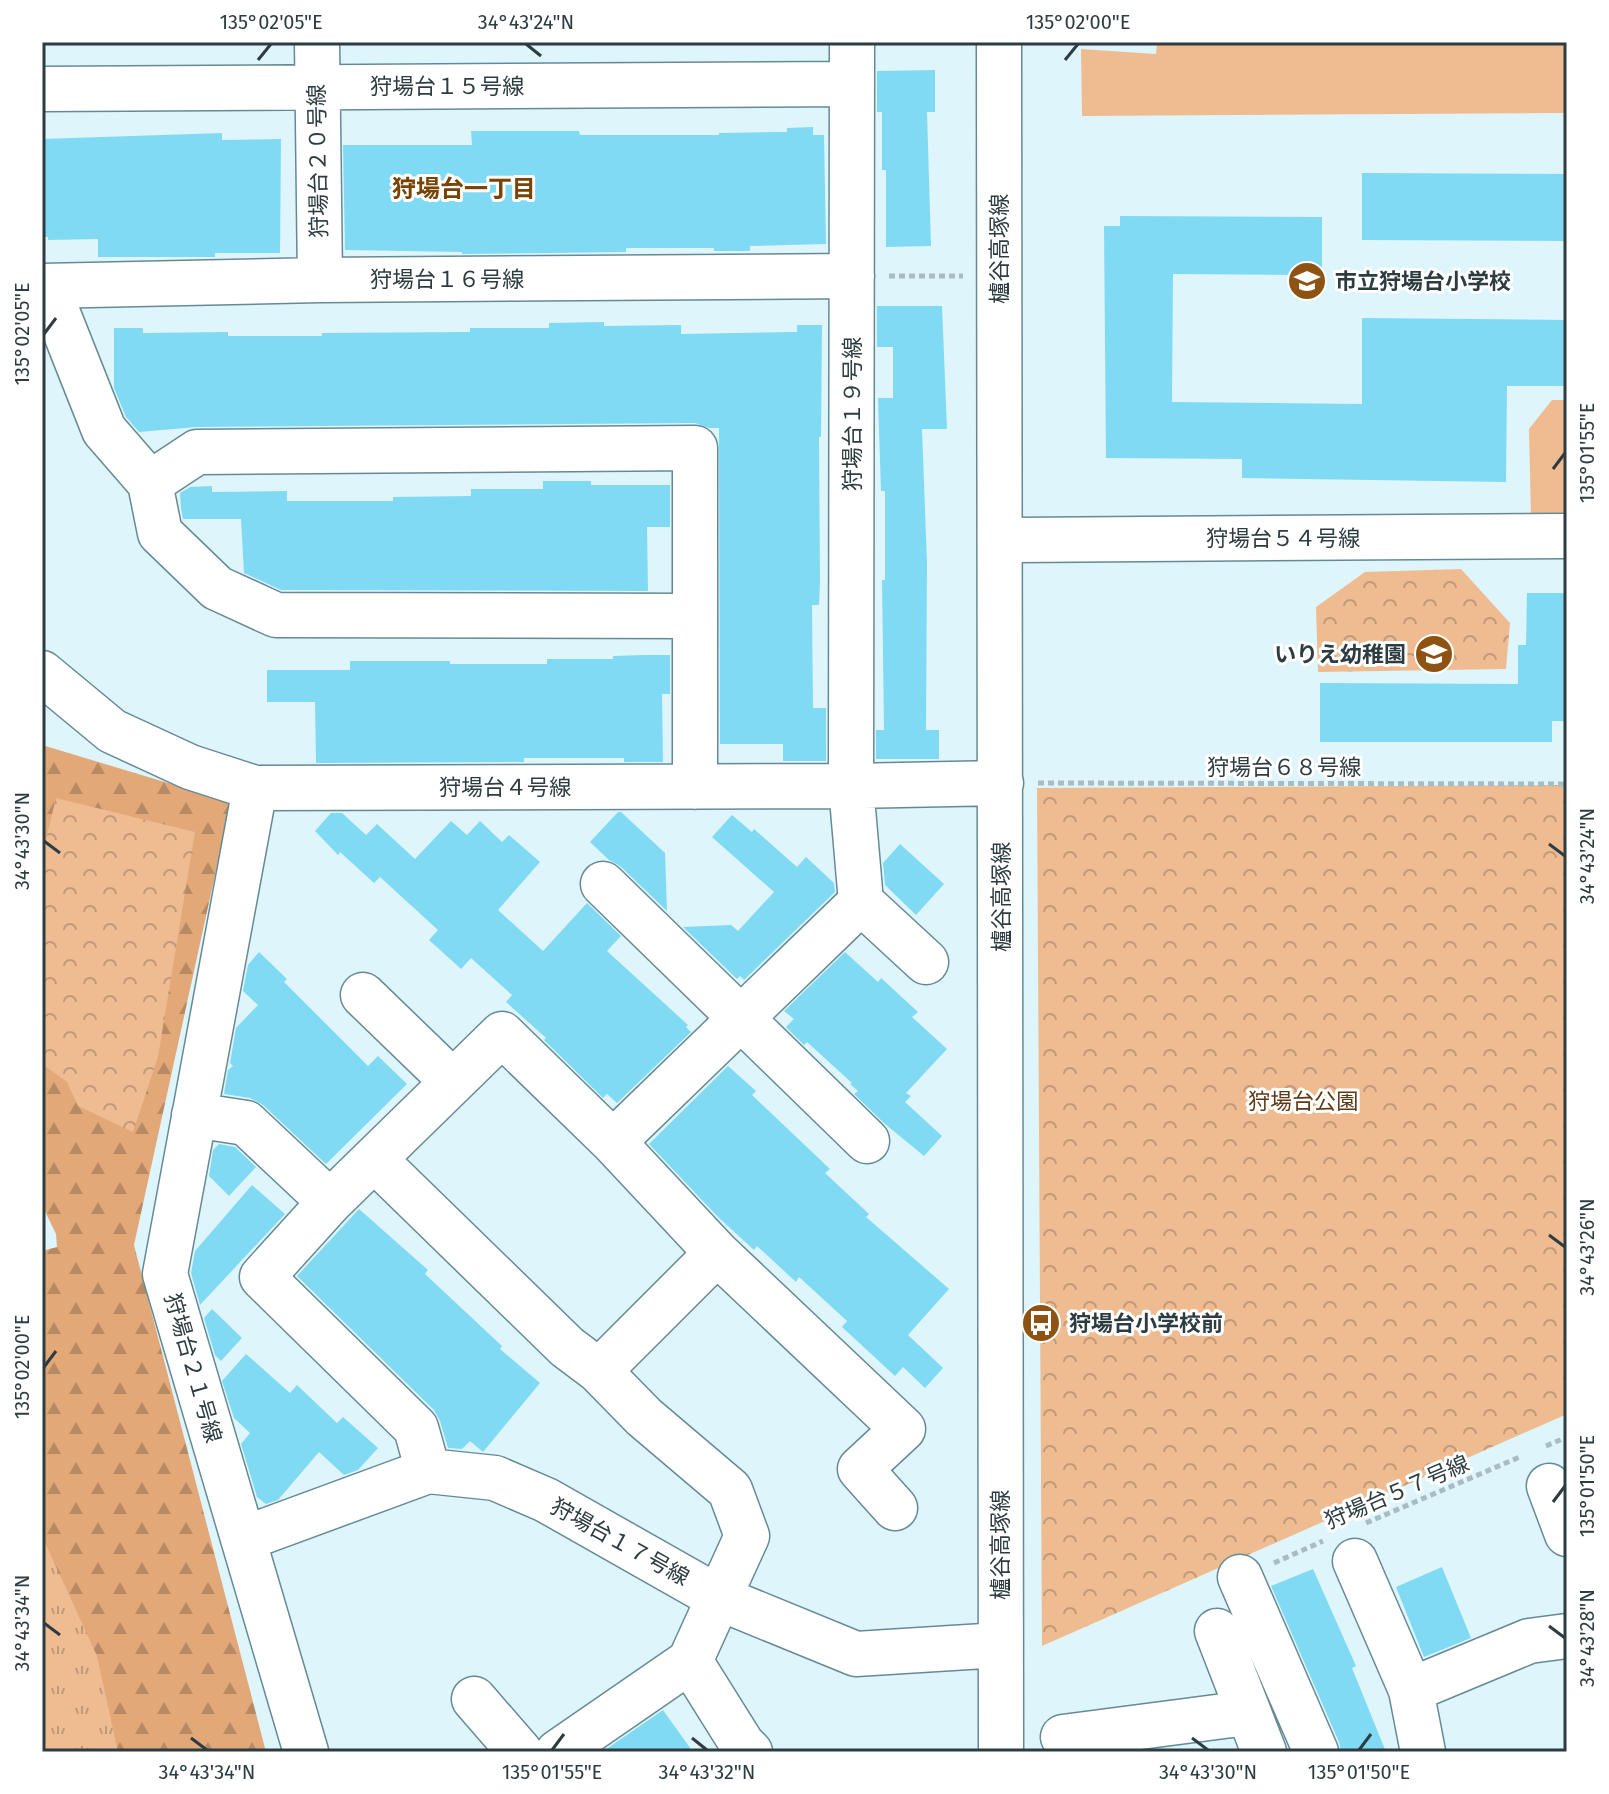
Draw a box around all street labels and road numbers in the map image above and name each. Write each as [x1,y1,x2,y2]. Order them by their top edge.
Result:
street label: 狩場台１５号線 [370,73,524,100]
street label: 狩場台２０号線 [303,84,333,238]
street label: 櫨谷高塚線 [986,194,1013,304]
street label: 狩場台１６号線 [370,266,524,293]
street label: 狩場台１９号線 [839,337,866,491]
street label: 狩場台５４号線 [1206,525,1360,552]
street label: 狩場台６８号線 [1207,754,1361,781]
street label: 狩場台４号線 [439,774,571,801]
street label: 櫨谷高塚線 [988,842,1015,952]
street label: 狩場台２１号線 [159,1290,227,1446]
street label: 狩場台５７号線 [1321,1449,1473,1535]
street label: 櫨谷高塚線 [987,1490,1014,1600]
street label: 狩場台１７号線 [546,1493,694,1591]

